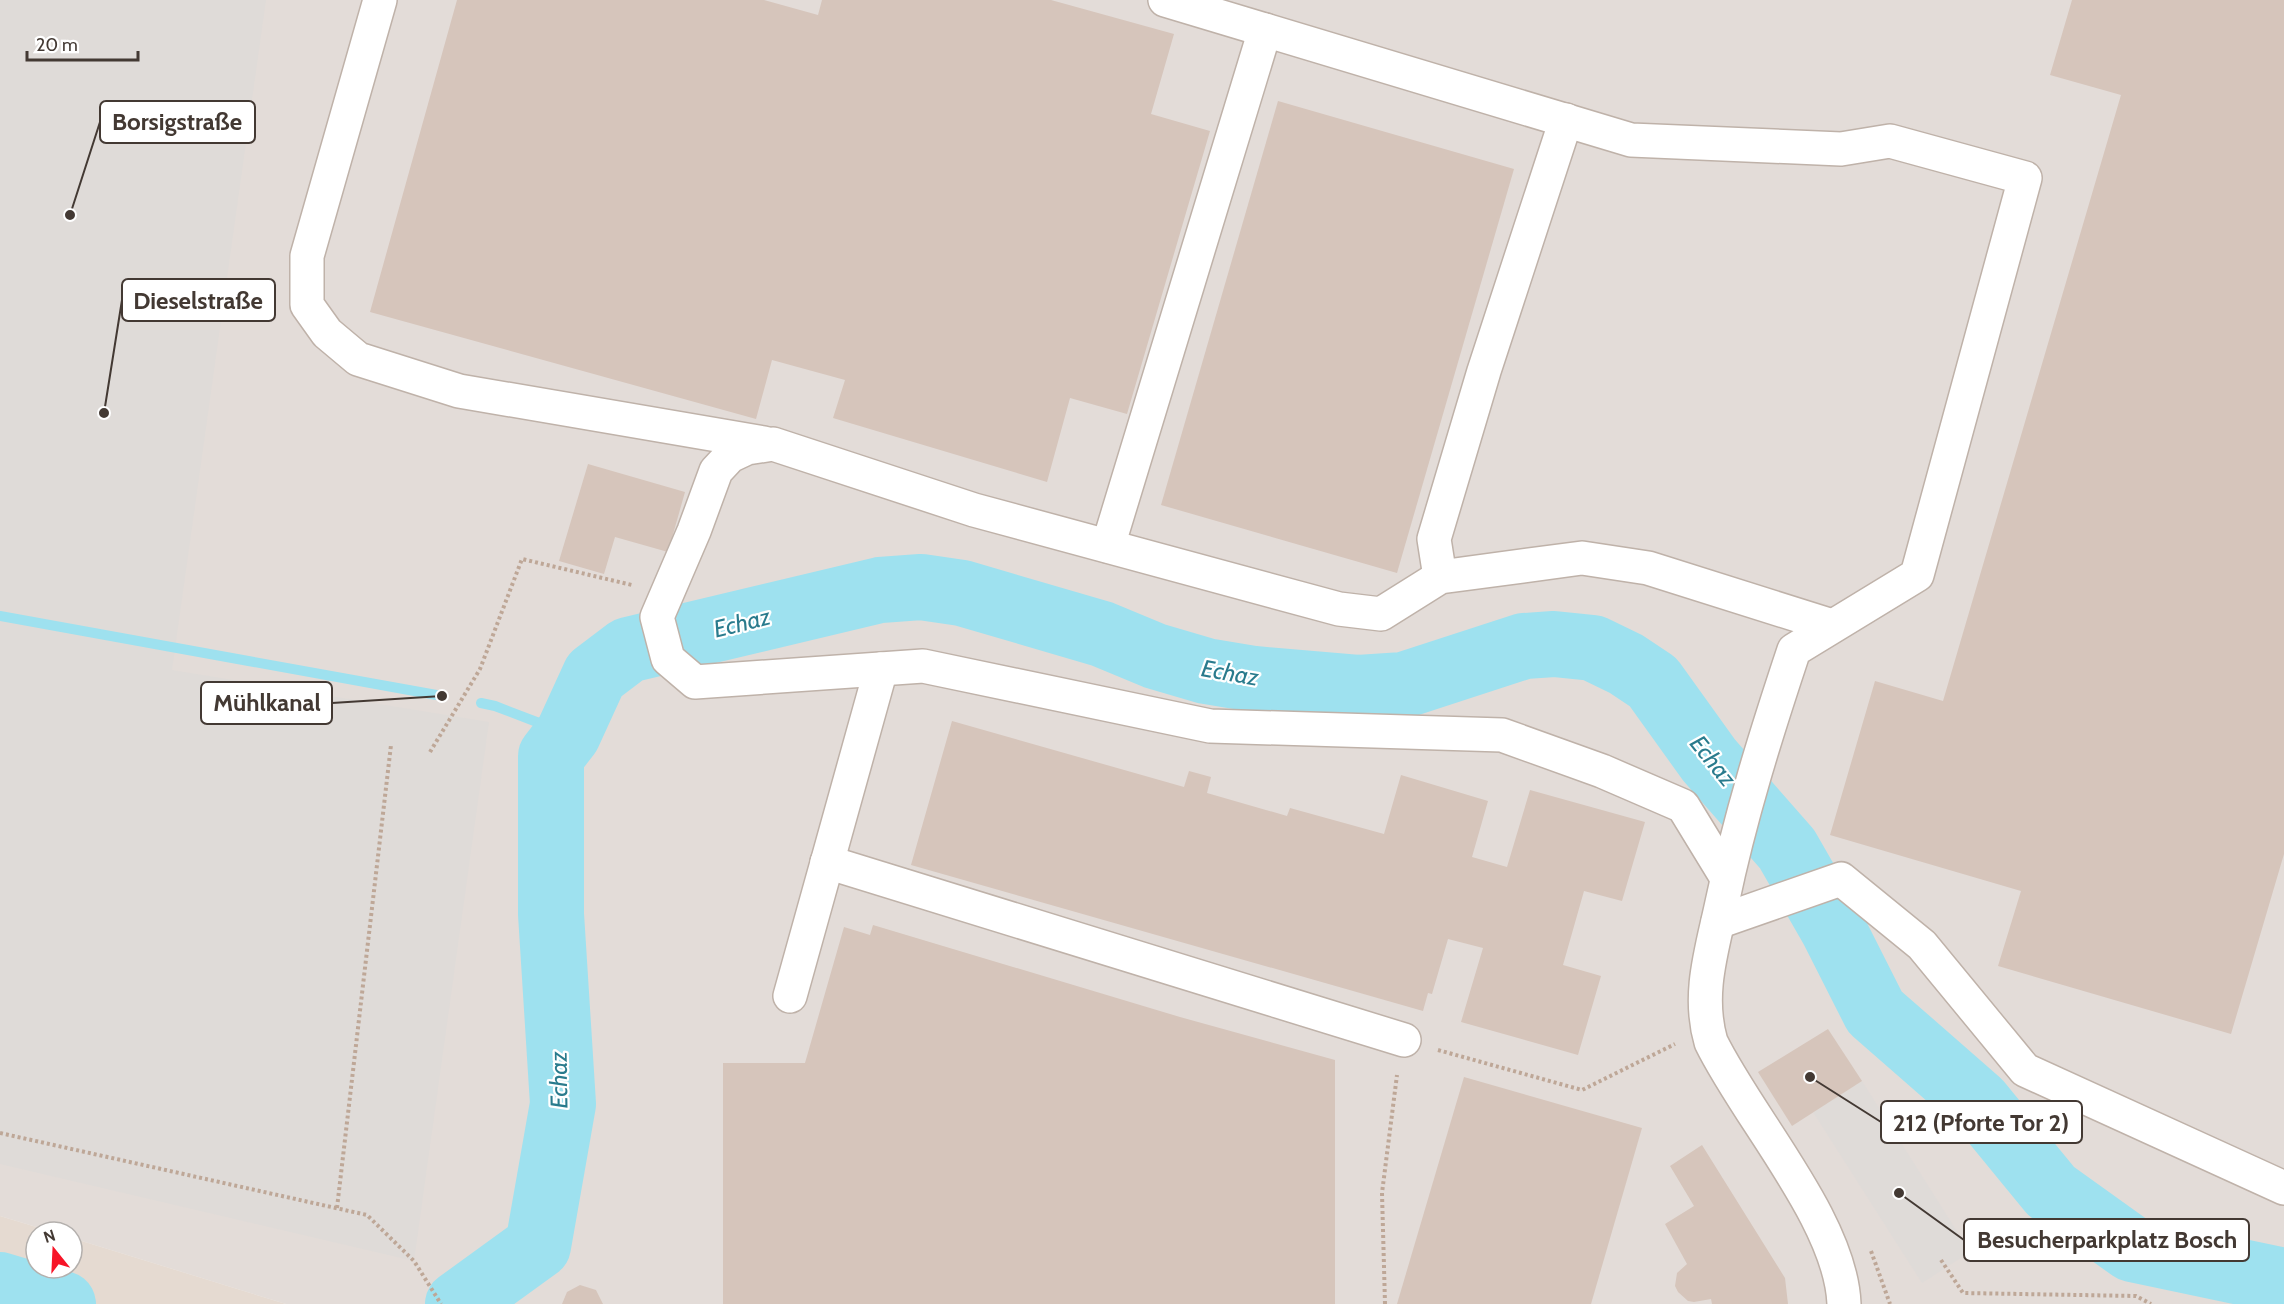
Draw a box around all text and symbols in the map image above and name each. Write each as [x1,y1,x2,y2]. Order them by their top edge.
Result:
scale bar [27,24,138,62]
text: 20 m [36,34,78,56]
callout: Borsigstraße [100,101,255,143]
text: Borsigstraße [112,107,242,136]
callout: Dieselstraße [122,279,275,321]
text: Dieselstraße [133,286,263,315]
water label: Echaz [710,601,774,644]
water label: Echaz [1199,653,1262,692]
callout: Mühlkanal [201,682,332,724]
text: Mühlkanal [213,688,321,717]
water label: Echaz [1684,729,1743,793]
water label: Echaz [543,1050,573,1109]
callout: 212 (Pforte Tor 2) [1881,1101,2082,1143]
text: 212 (Pforte Tor 2) [1893,1108,2069,1137]
callout: Besucherparkplatz Bosch [1964,1219,2249,1261]
north arrow [24,1220,84,1280]
text: N [41,1225,58,1247]
text: Besucherparkplatz Bosch [1977,1225,2237,1254]

